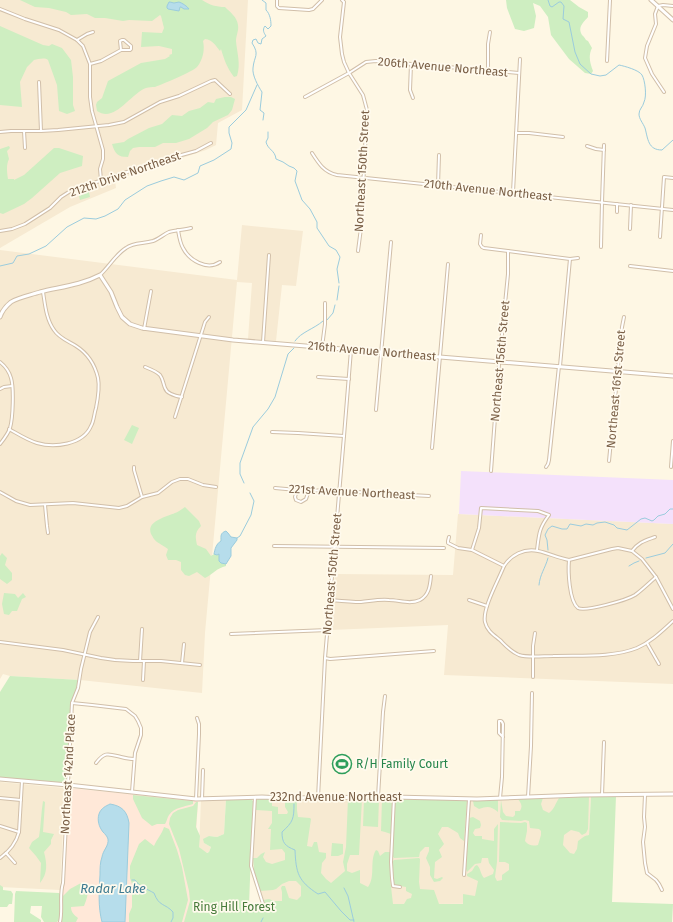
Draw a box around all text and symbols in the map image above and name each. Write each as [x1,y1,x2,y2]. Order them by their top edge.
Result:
street label: 206th Avenue Northeast [377,54,509,80]
street label: Northeast 150th Street [352,109,372,232]
street label: 212th Drive Northeast [68,148,183,200]
street label: 210th Avenue Northeast [423,176,554,204]
street label: Northeast 156th Street [488,299,512,422]
street label: Northeast 161st Street [604,328,628,449]
street label: 216th Avenue Northeast [307,338,437,364]
street label: 221st Avenue Northeast [288,482,416,502]
street label: Northeast 150th Street [320,512,344,635]
street label: Northeast 142nd Place [58,713,78,835]
sports icon: R/H Family Court [331,753,353,775]
place label: R/H Family Court [356,757,449,771]
street label: 232nd Avenue Northeast [270,790,403,804]
water label: Radar Lake [80,881,146,896]
park label: Ring Hill Forest [193,900,276,914]

